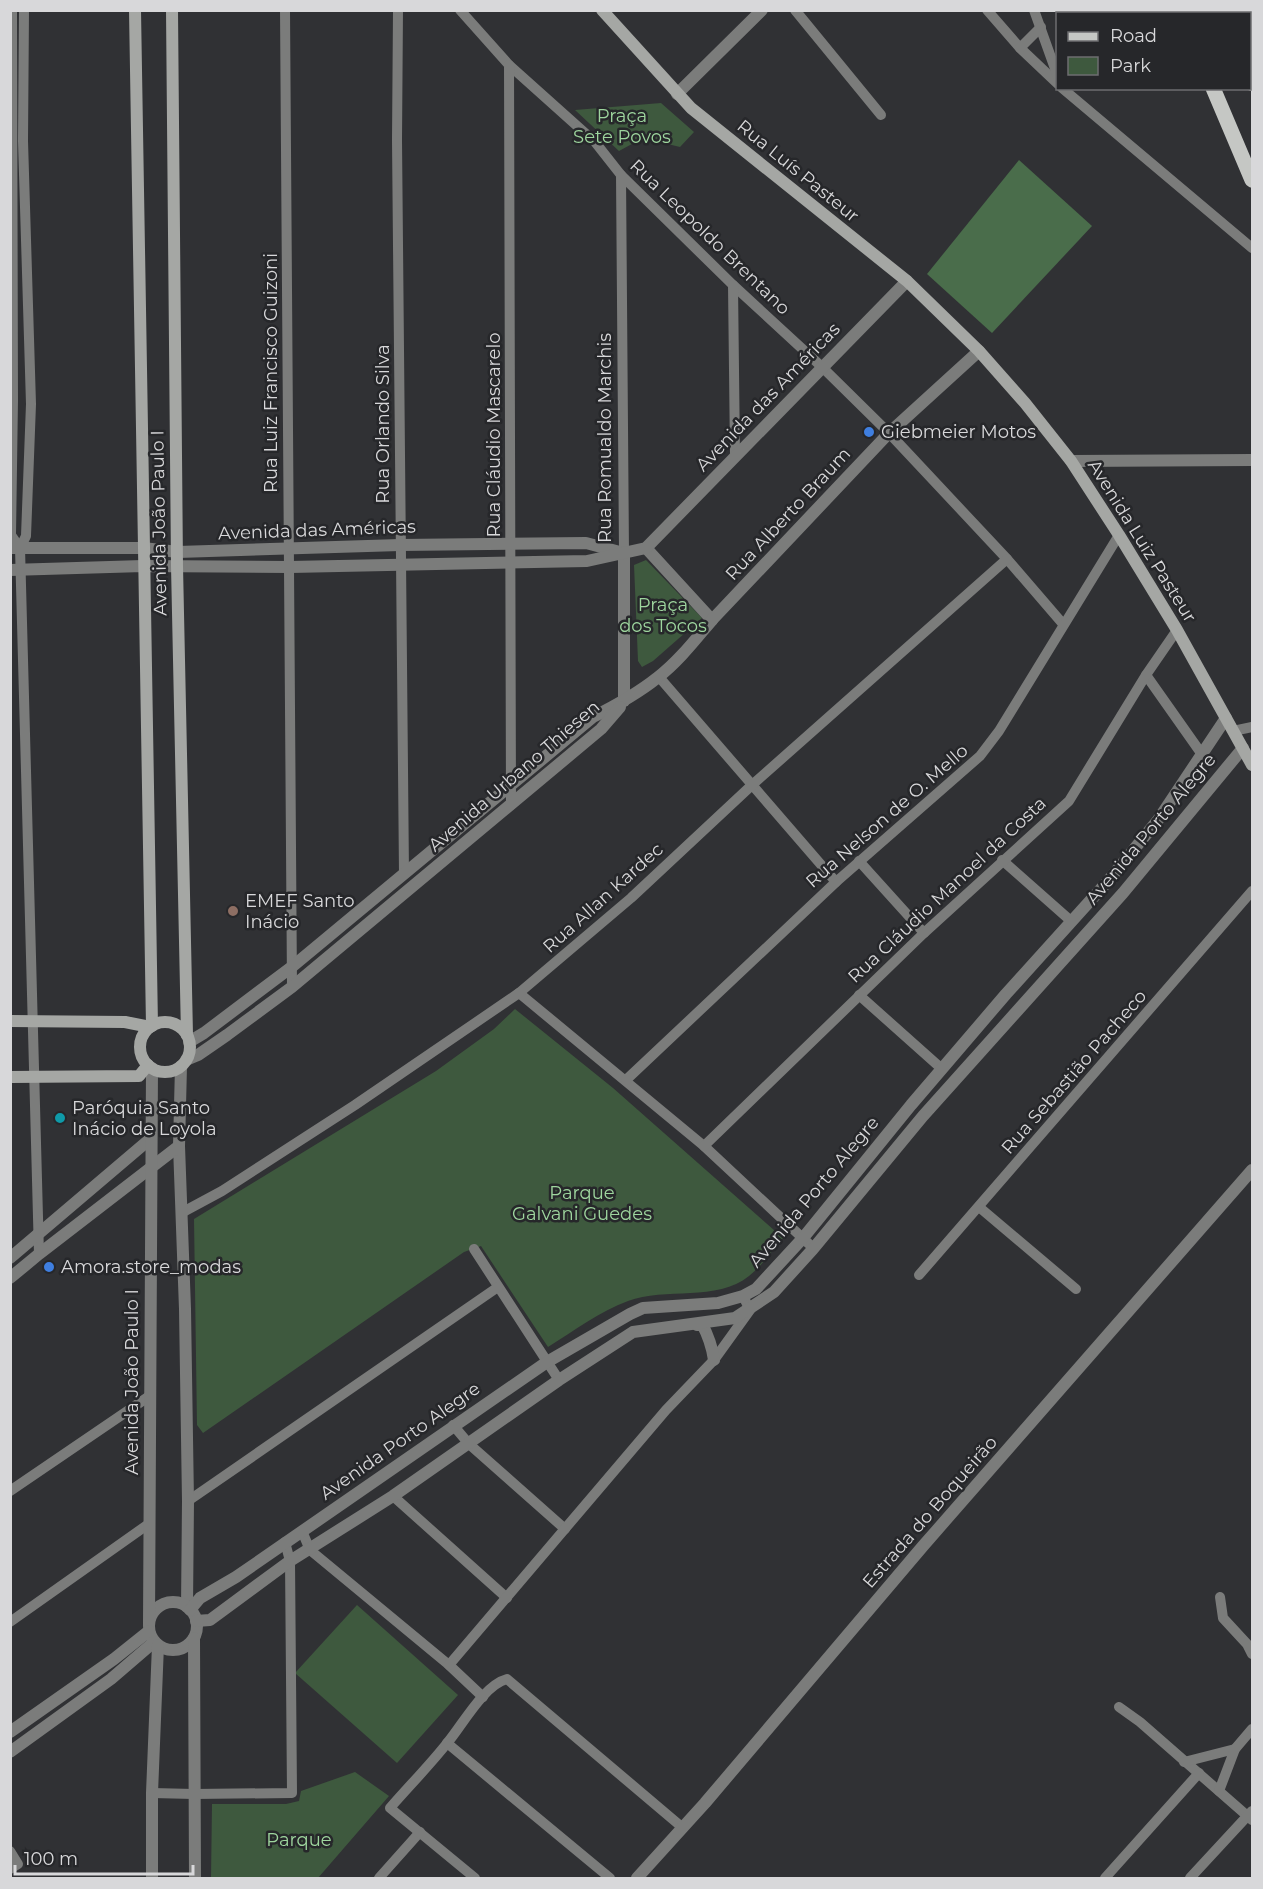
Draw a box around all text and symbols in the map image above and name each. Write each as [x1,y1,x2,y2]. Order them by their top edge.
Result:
legend [1056,12,1251,90]
text: Road [1110,25,1157,47]
text: Park [1110,55,1151,77]
park label: Praça Sete Povos [573,105,671,148]
street label: Rua Luís Pasteur [733,115,863,227]
street label: Rua Leopoldo Brentano [625,155,795,319]
street label: Rua Luiz Francisco Guizoni [260,253,282,493]
street label: Avenida das Américas [691,318,845,476]
street label: Rua Cláudio Mascarelo [483,332,505,538]
street label: Rua Romualdo Marchis [594,333,616,543]
street label: Rua Orlando Silva [372,344,394,504]
place label: Giebmeier Motos [881,421,1036,443]
marker: Giebmeier Motos [862,425,876,439]
street label: Avenida João Paulo I [146,430,172,616]
street label: Rua Alberto Braum [721,443,855,585]
street label: Avenida Luiz Pasteur [1083,456,1201,626]
street label: Avenida das Américas [218,516,417,544]
park label: Praça dos Tocos [619,594,707,637]
street label: Avenida Urbano Thiesen [424,696,604,856]
street label: Rua Nelson de O. Mello [801,740,973,892]
street label: Avenida Porto Alegre [1081,749,1221,909]
street label: Rua Cláudio Manoel da Costa [843,792,1051,988]
street label: Rua Allan Kardec [538,838,668,958]
place label: EMEF Santo Inácio [245,890,355,933]
marker: EMEF Santo Inácio [226,904,240,918]
street label: Rua Sebastião Pacheco [997,985,1151,1159]
place label: Paróquia Santo Inácio de Loyola [72,1097,217,1140]
marker: Paróquia Santo Inácio de Loyola [53,1111,67,1125]
street label: Avenida Porto Alegre [744,1112,884,1272]
park label: Parque Galvani Guedes [512,1182,652,1225]
place label: Amora.store_modas [61,1256,241,1278]
marker: Amora.store_modas [42,1260,56,1274]
street label: Avenida João Paulo I [121,1289,143,1475]
street label: Avenida Porto Alegre [316,1377,484,1505]
street label: Estrada do Boqueirão [858,1432,1002,1592]
park label: Parque [266,1829,332,1851]
scale bar [15,1838,194,1876]
text: 100 m [24,1848,78,1870]

